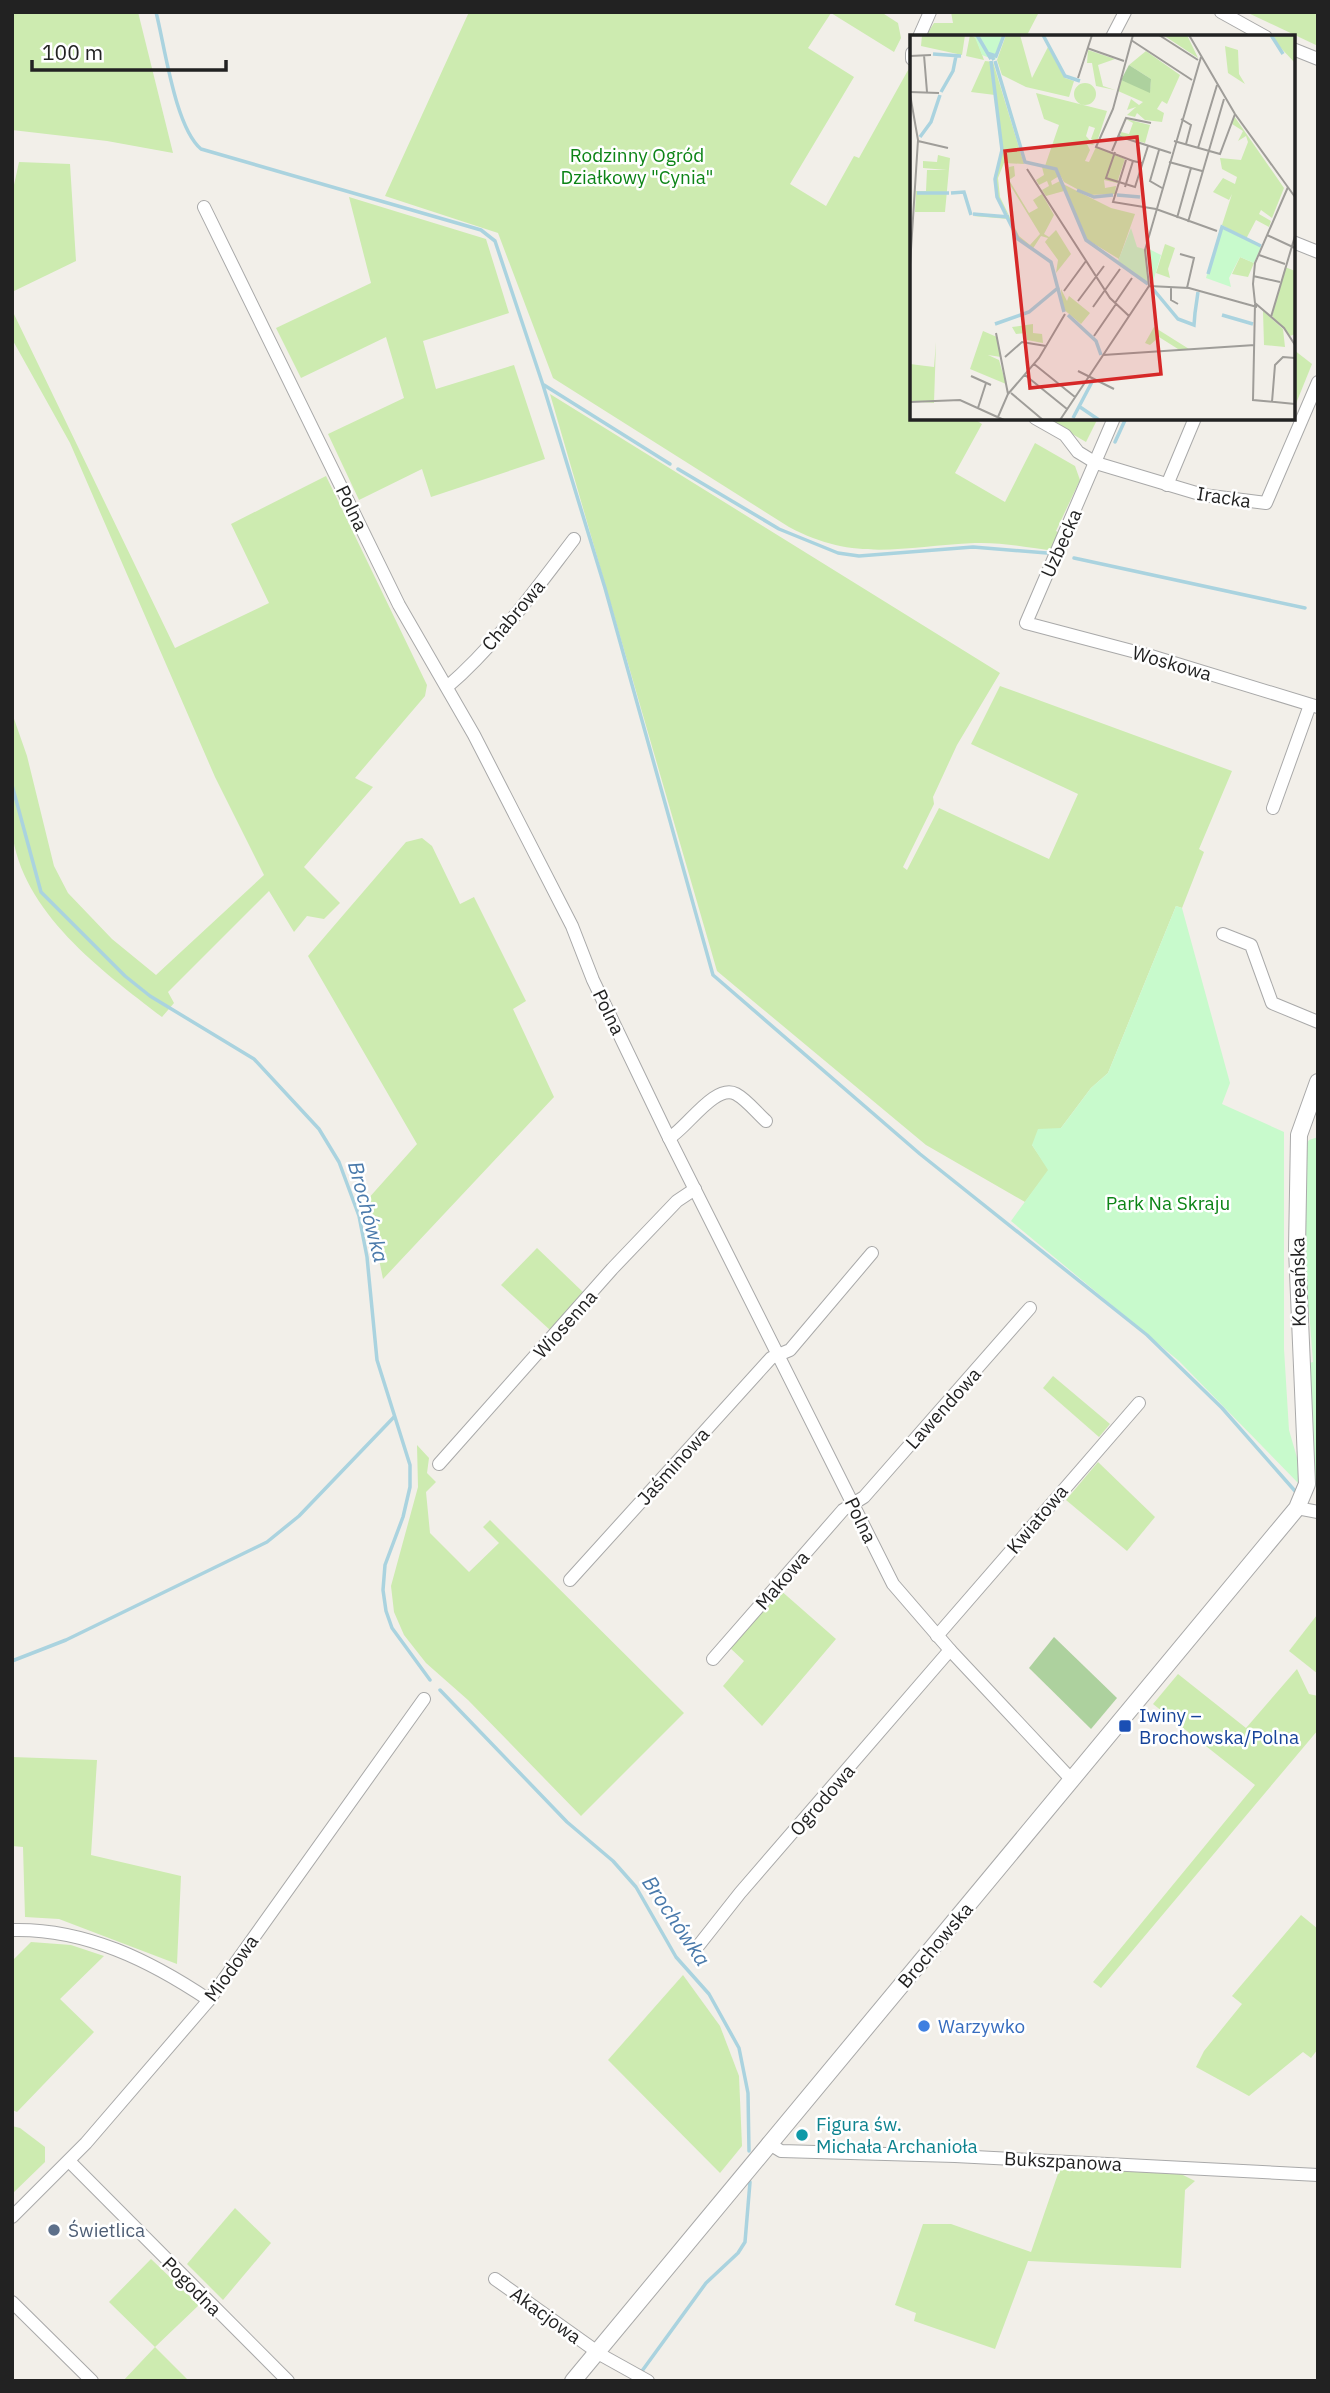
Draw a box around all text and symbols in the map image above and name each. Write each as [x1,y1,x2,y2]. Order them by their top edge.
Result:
scale bar [32,28,226,72]
inset map [910,35,1295,420]
text: 100 m [42,38,103,66]
park label: Rodzinny Ogród Działkowy "Cynia" [561,143,713,189]
street label: Polna [331,481,373,535]
street label: Iracka [1195,481,1253,513]
street label: Uzbecka [1035,505,1087,581]
street label: Chabrowa [476,574,550,656]
street label: Woskowa [1130,640,1214,686]
street label: Polna [588,985,630,1039]
water label: Brochówka [342,1158,396,1265]
park label: Park Na Skraju [1106,1191,1230,1215]
street label: Koreańska [1285,1237,1311,1327]
street label: Wiosenna [528,1285,602,1363]
street label: Lawendowa [900,1362,986,1454]
street label: Jaśminowa [632,1422,714,1510]
street label: Kwiatowa [1001,1479,1073,1559]
street label: Polna [840,1493,882,1547]
street label: Makowa [750,1546,814,1614]
place label: Iwiny – Brochowska/Polna [1139,1703,1299,1749]
marker: Iwiny – Brochowska/Polna [1117,1718,1133,1734]
street label: Ogrodowa [784,1759,860,1841]
water label: Brochówka [636,1870,717,1971]
street label: Brochowska [892,1897,978,1993]
street label: Miodowa [199,1930,263,2006]
place label: Warzywko [938,2014,1025,2038]
marker: Warzywko [916,2018,932,2034]
place label: Figura św. Michała Archanioła [816,2112,978,2158]
marker: Figura św. Michała Archanioła [794,2127,810,2143]
street label: Bukszpanowa [1003,2146,1123,2176]
place label: Świetlica [68,2218,145,2242]
marker: Świetlica [46,2222,62,2238]
street label: Pogodna [157,2251,227,2321]
street label: Akacjowa [506,2281,586,2349]

